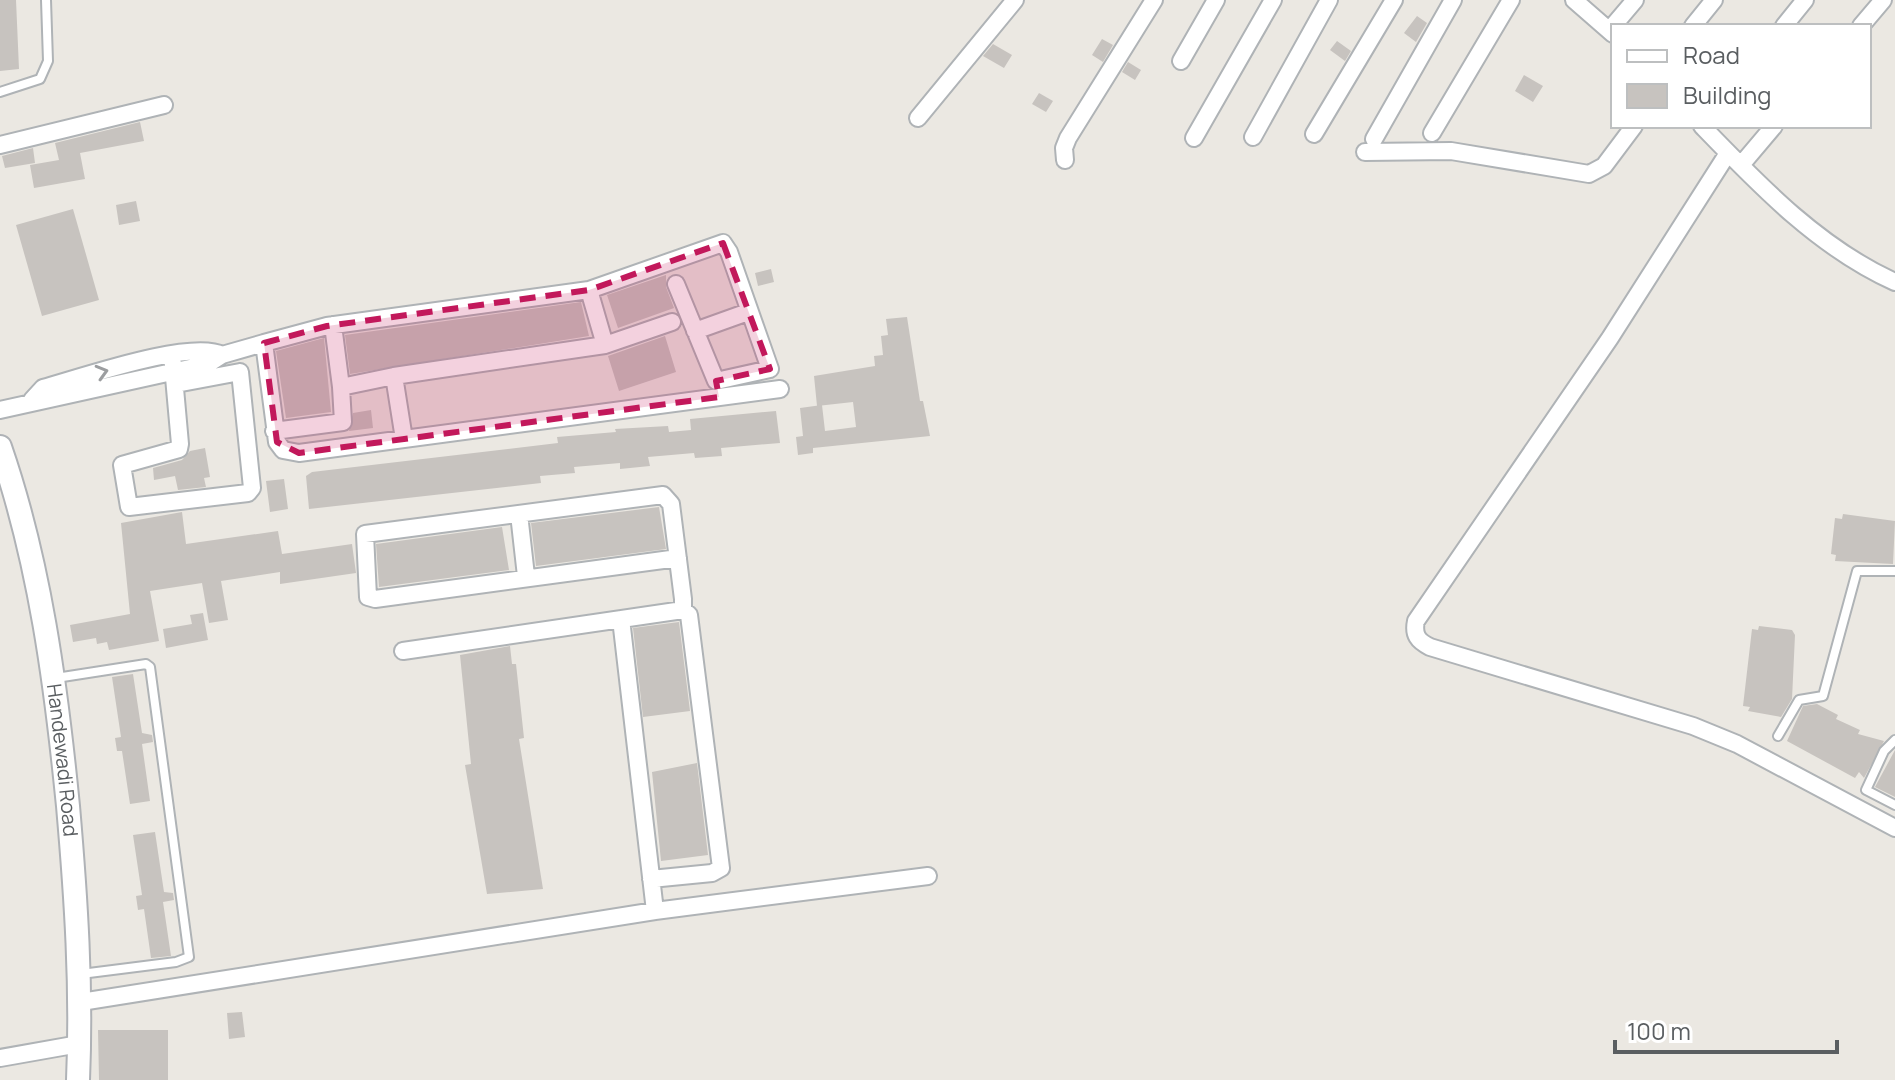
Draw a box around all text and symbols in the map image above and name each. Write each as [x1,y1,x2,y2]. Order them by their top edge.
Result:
legend [1611,24,1871,128]
text: Road [1683,38,1740,71]
text: Building [1683,78,1771,111]
one-way arrow [95,365,108,382]
street label: Handewadi Road [41,682,85,838]
scale bar [1615,1004,1837,1054]
text: 100 m [1627,1014,1691,1047]

